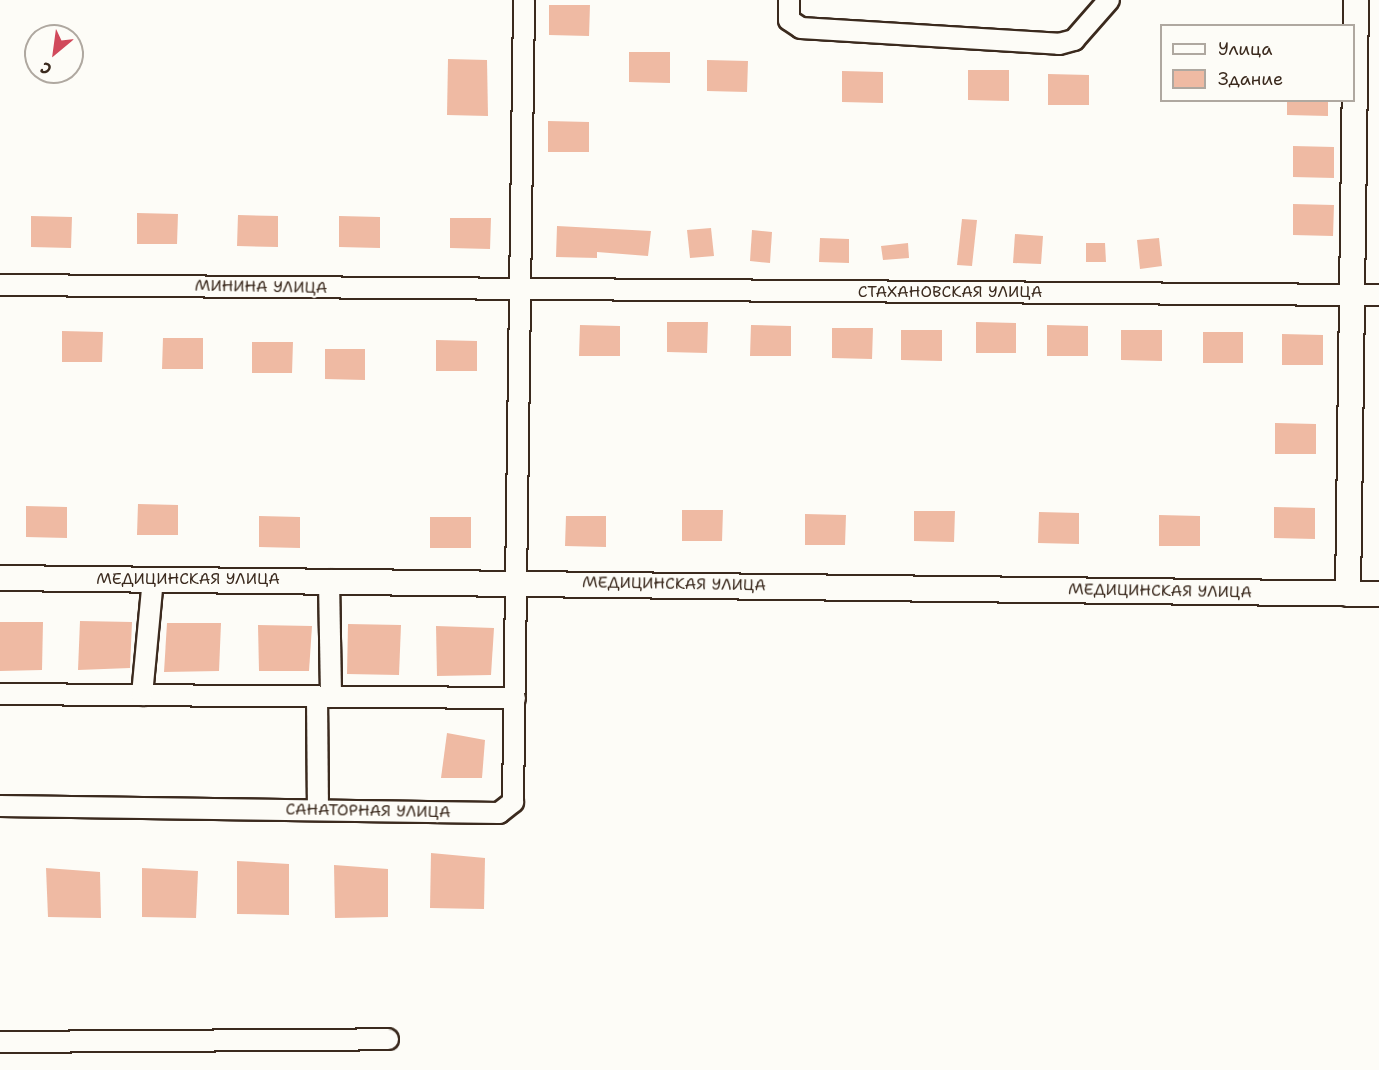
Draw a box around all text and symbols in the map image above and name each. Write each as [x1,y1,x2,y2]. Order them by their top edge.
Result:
north arrow [24,24,84,84]
legend [1160,24,1355,102]
text: Улица [1218,37,1272,61]
text: С [37,57,55,80]
text: Здание [1218,67,1283,91]
street label: МИНИНА УЛИЦА [195,276,327,298]
street label: СТАХАНОВСКАЯ УЛИЦА [858,282,1042,302]
street label: МЕДИЦИНСКАЯ УЛИЦА [96,569,280,589]
street label: МЕДИЦИНСКАЯ УЛИЦА [582,573,766,595]
street label: МЕДИЦИНСКАЯ УЛИЦА [1068,580,1252,602]
street label: САНАТОРНАЯ УЛИЦА [285,800,451,822]

